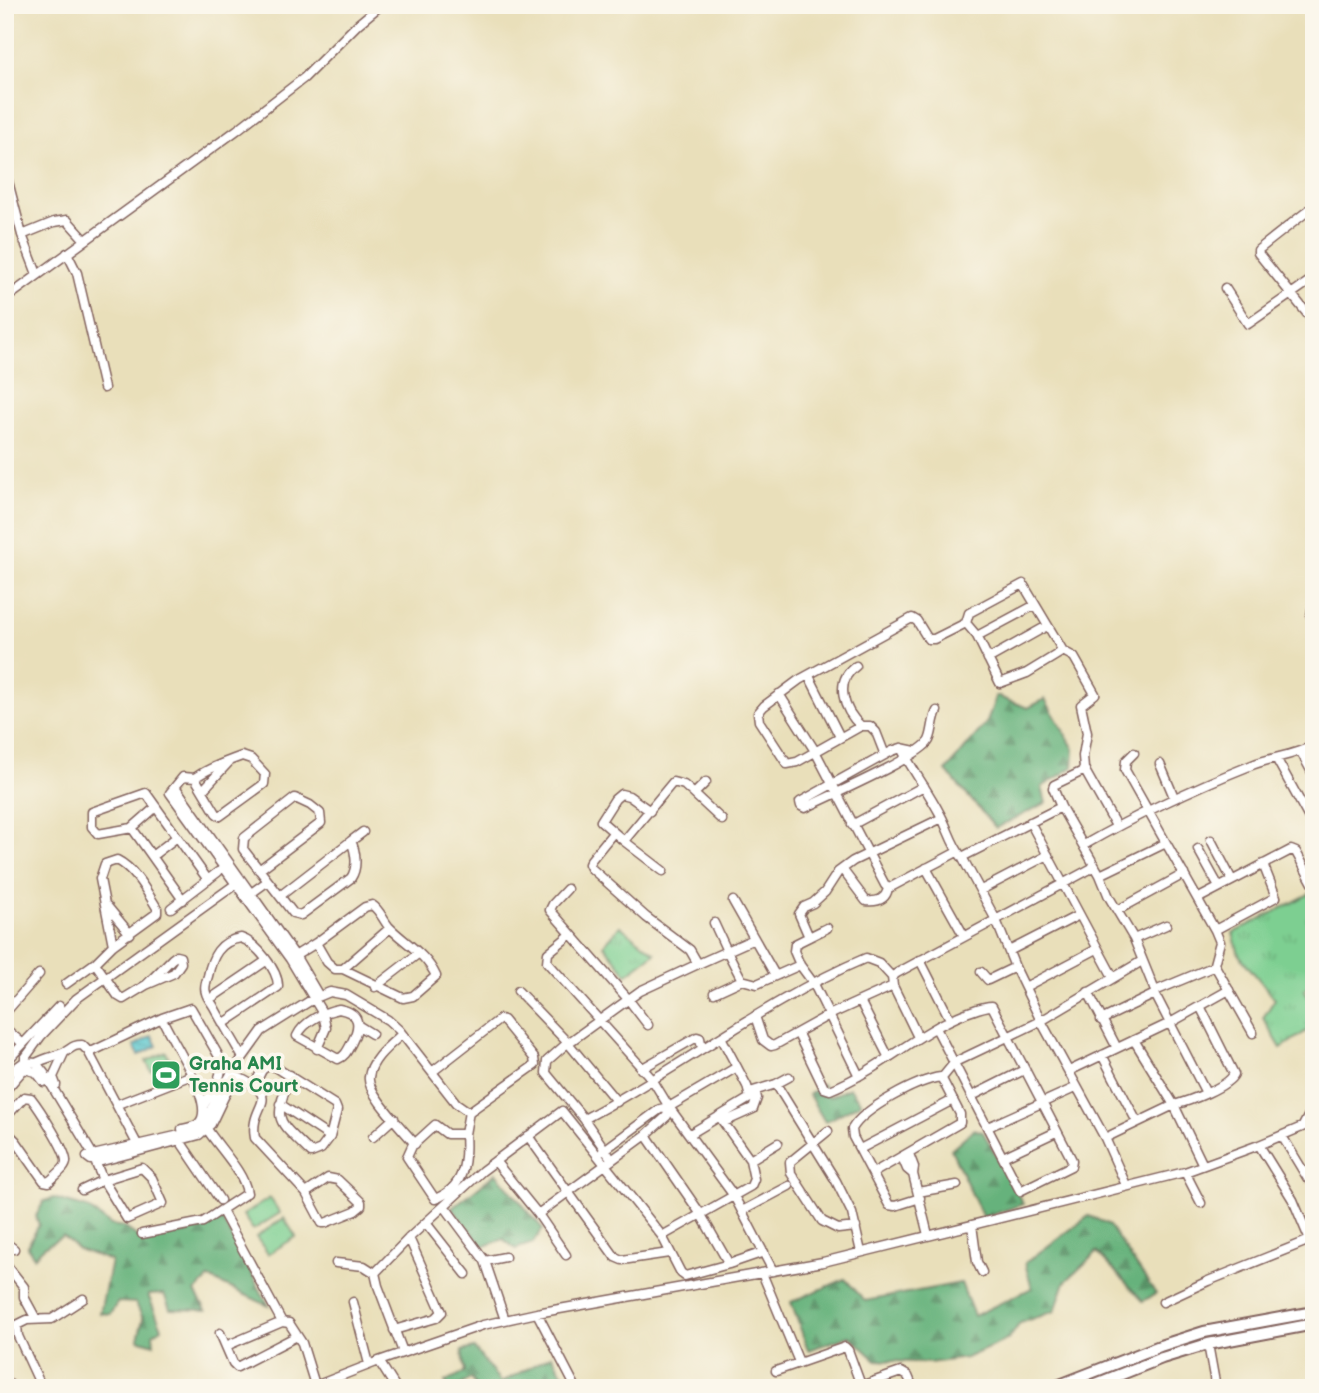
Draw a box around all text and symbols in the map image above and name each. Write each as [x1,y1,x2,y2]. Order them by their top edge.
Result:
place label: Graha AMI Tennis Court [189,1053,299,1098]
sports icon: Graha AMI Tennis Court [149,1058,183,1092]

